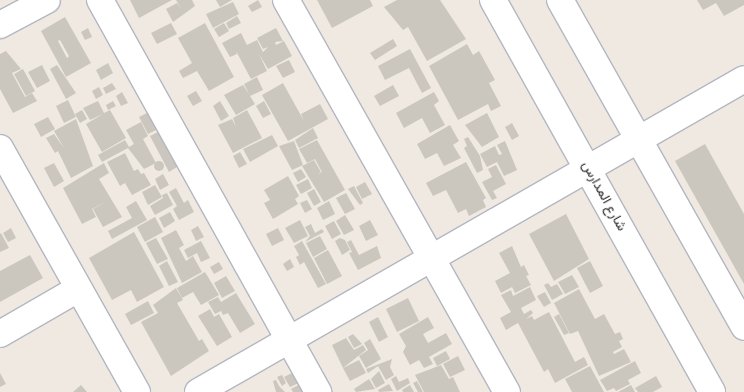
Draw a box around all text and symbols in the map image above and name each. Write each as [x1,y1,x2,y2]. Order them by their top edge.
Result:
street label: شارع المدارس [578,158,630,234]

